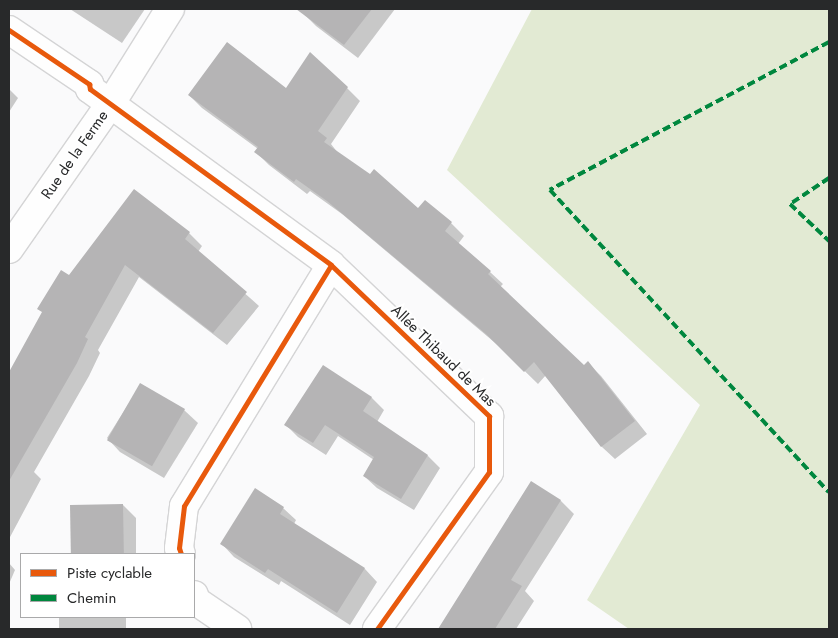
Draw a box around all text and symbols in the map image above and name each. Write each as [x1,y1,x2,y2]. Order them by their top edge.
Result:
street label: Rue de la Ferme [38,107,112,203]
street label: Allée Thibaud de Mas [387,301,499,411]
legend [20,553,195,618]
text: Piste cyclable [67,562,152,584]
text: Chemin [67,587,116,609]

